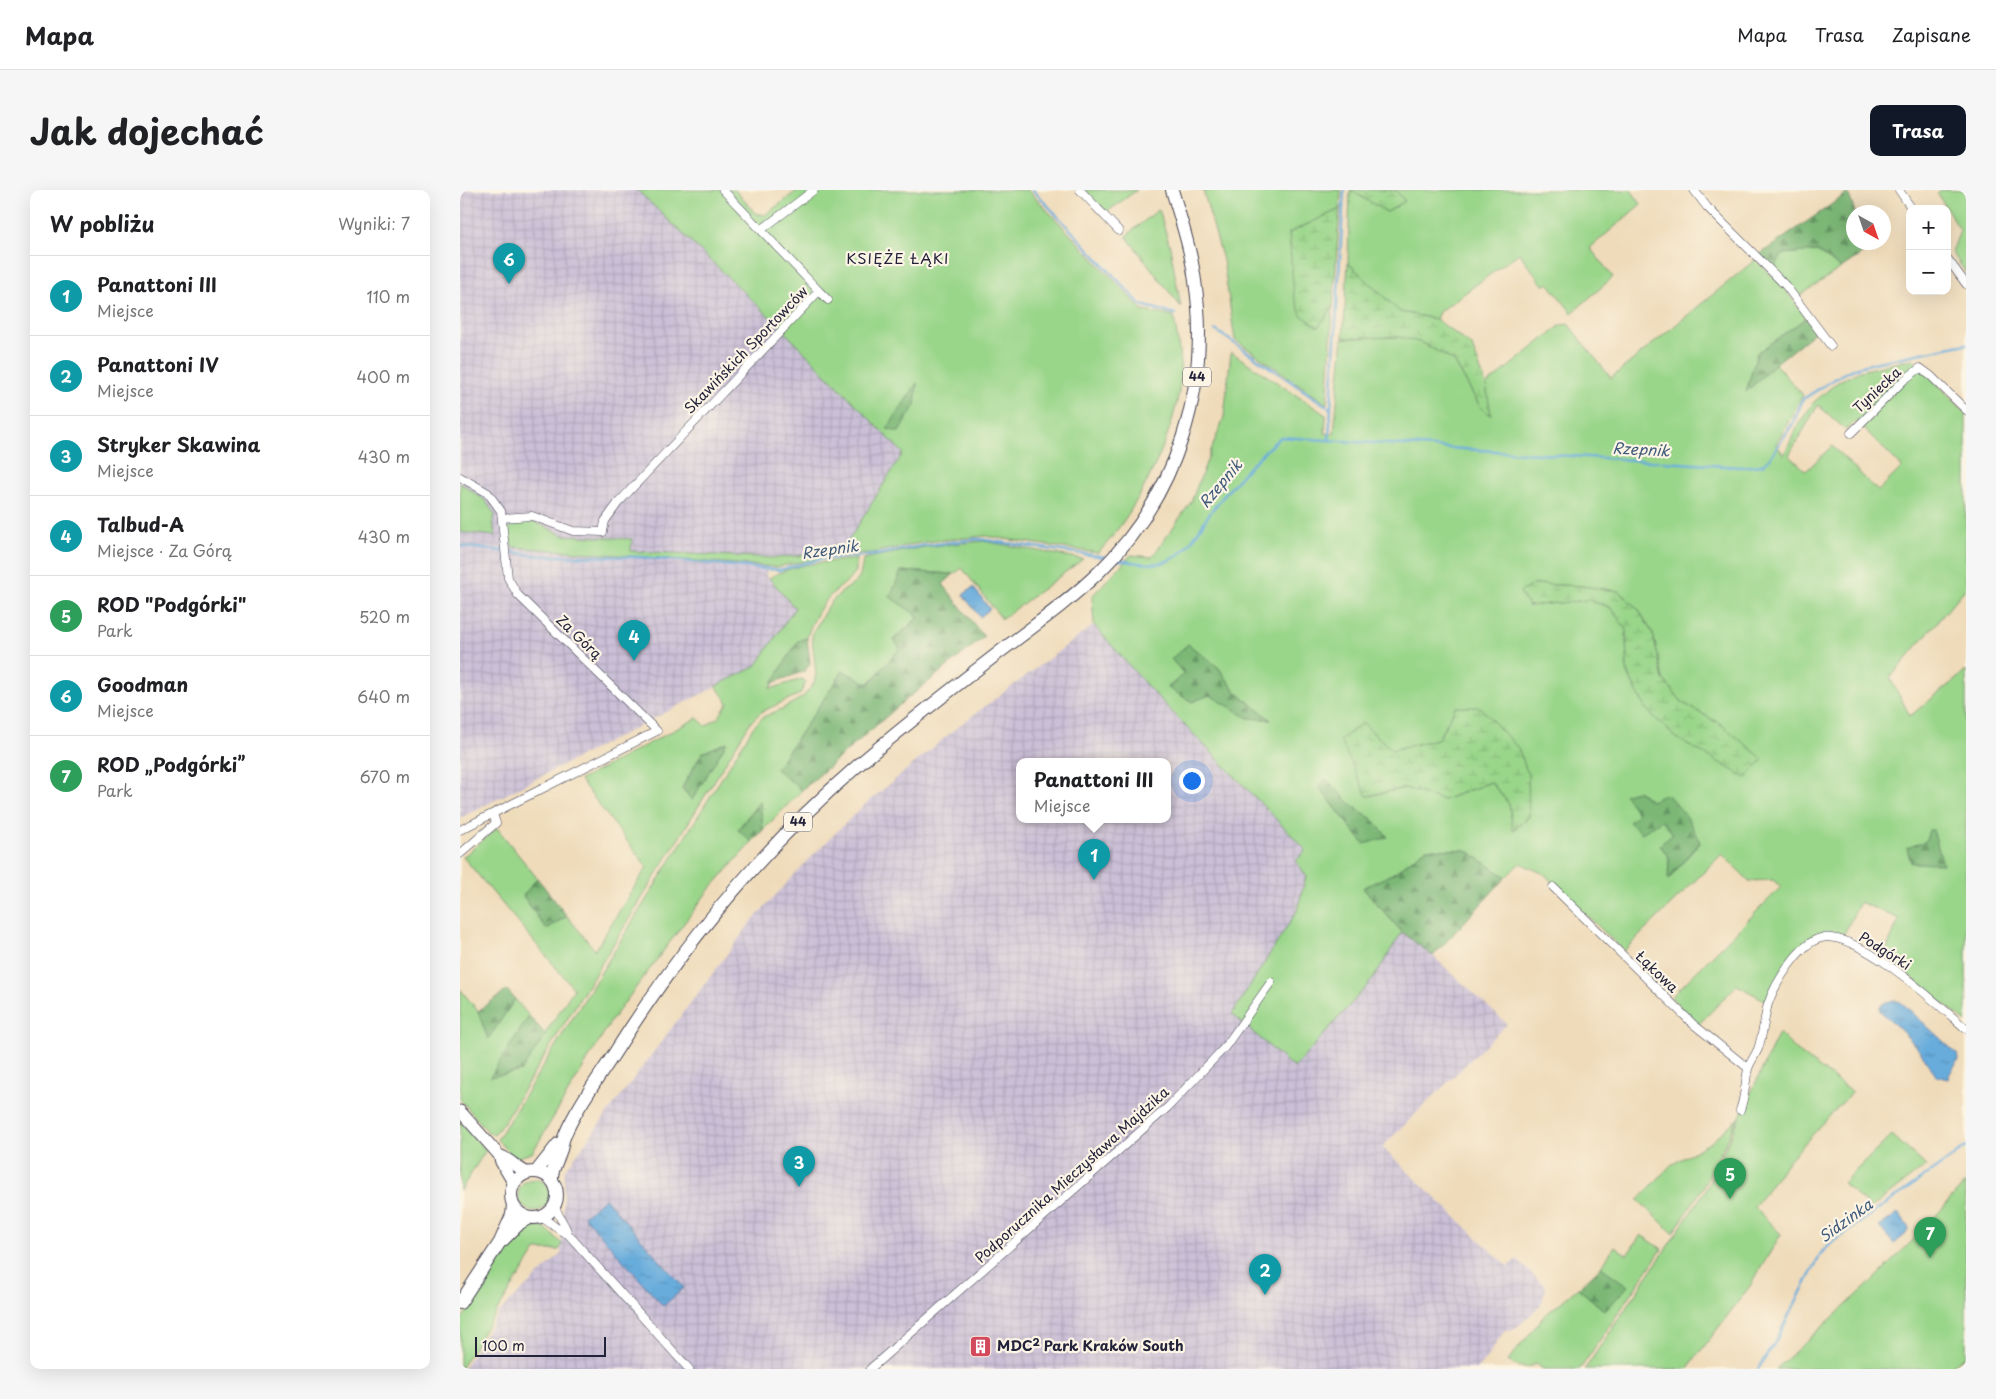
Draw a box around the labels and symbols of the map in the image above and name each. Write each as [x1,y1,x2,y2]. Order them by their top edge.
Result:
north arrow [1846,205,1891,250]
pin: 6 [493,243,525,284]
district label: KSIĘŻE ŁĄKI [846,246,950,269]
street label: Skawińskich Sportowców [679,281,812,418]
street label: Tyniecka [1848,361,1906,418]
road number: 44 [1183,368,1211,386]
water label: Rzepnik [1612,436,1671,462]
water label: Rzepnik [1193,453,1248,512]
water label: Rzepnik [800,533,860,564]
street label: Za Górą [552,609,607,664]
pin: 4 [618,620,650,661]
your location [1179,768,1205,794]
road number: 44 [784,812,812,832]
pin: 1 [1078,839,1110,880]
street label: Podgórki [1855,926,1915,975]
street label: Łąkowa [1631,946,1684,997]
street label: Podporucznika Mieczysława Majdzika [970,1081,1173,1268]
pin: 3 [783,1146,815,1187]
pin: 5 [1714,1158,1746,1199]
water label: Sidzinka [1814,1192,1877,1247]
pin: 7 [1914,1217,1946,1258]
pin: 2 [1249,1254,1281,1295]
scale bar [475,1334,606,1357]
building icon: MDC² Park Kraków South [969,1334,993,1358]
place label: MDC² Park Kraków South [997,1335,1184,1356]

